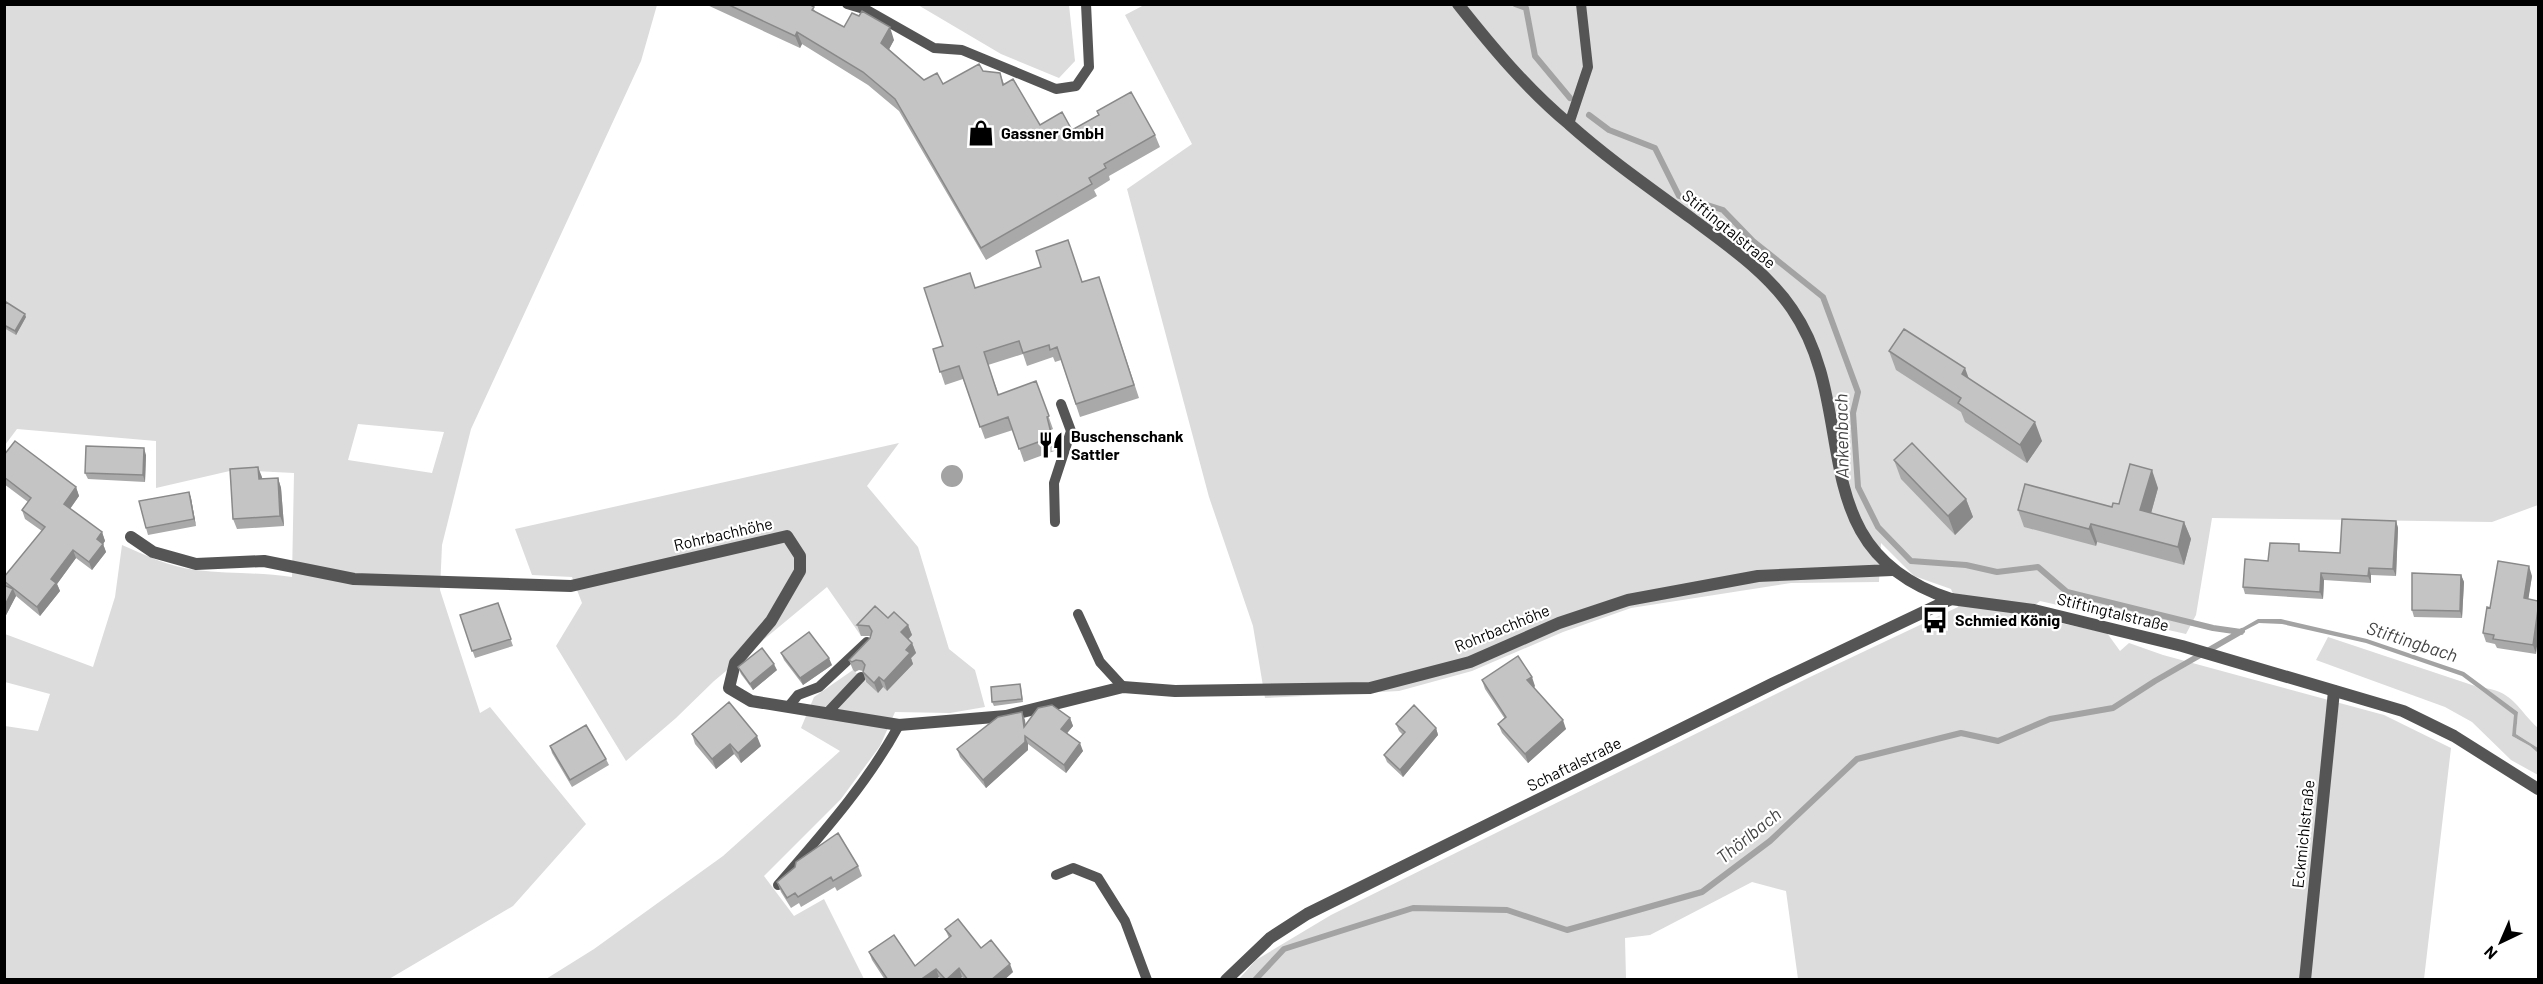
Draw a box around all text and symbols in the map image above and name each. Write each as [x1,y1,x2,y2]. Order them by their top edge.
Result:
shop icon: Gassner GmbH [966,118,996,148]
place label: Gassner GmbH [1001,123,1104,142]
street label: Stiftingtalstraße [1679,185,1780,272]
water label: Ankenbach [1829,394,1853,479]
place label: Buschenschank Sattler [1071,426,1184,463]
restaurant icon: Buschenschank Sattler [1036,430,1066,460]
street label: Rohrbachhöhe [672,513,774,554]
street label: Stiftingtalstraße [2055,588,2171,635]
street label: Rohrbachhöhe [1451,600,1552,655]
bus stop icon: Schmied König [1920,605,1950,635]
place label: Schmied König [1955,610,2060,629]
water label: Stiftingbach [2364,616,2461,666]
street label: Schaftalstraße [1523,733,1624,795]
street label: Eckmichlstraße [2287,779,2318,889]
water label: Thörlbach [1712,803,1785,868]
north arrow [2471,912,2531,972]
text: N [2480,943,2501,964]

